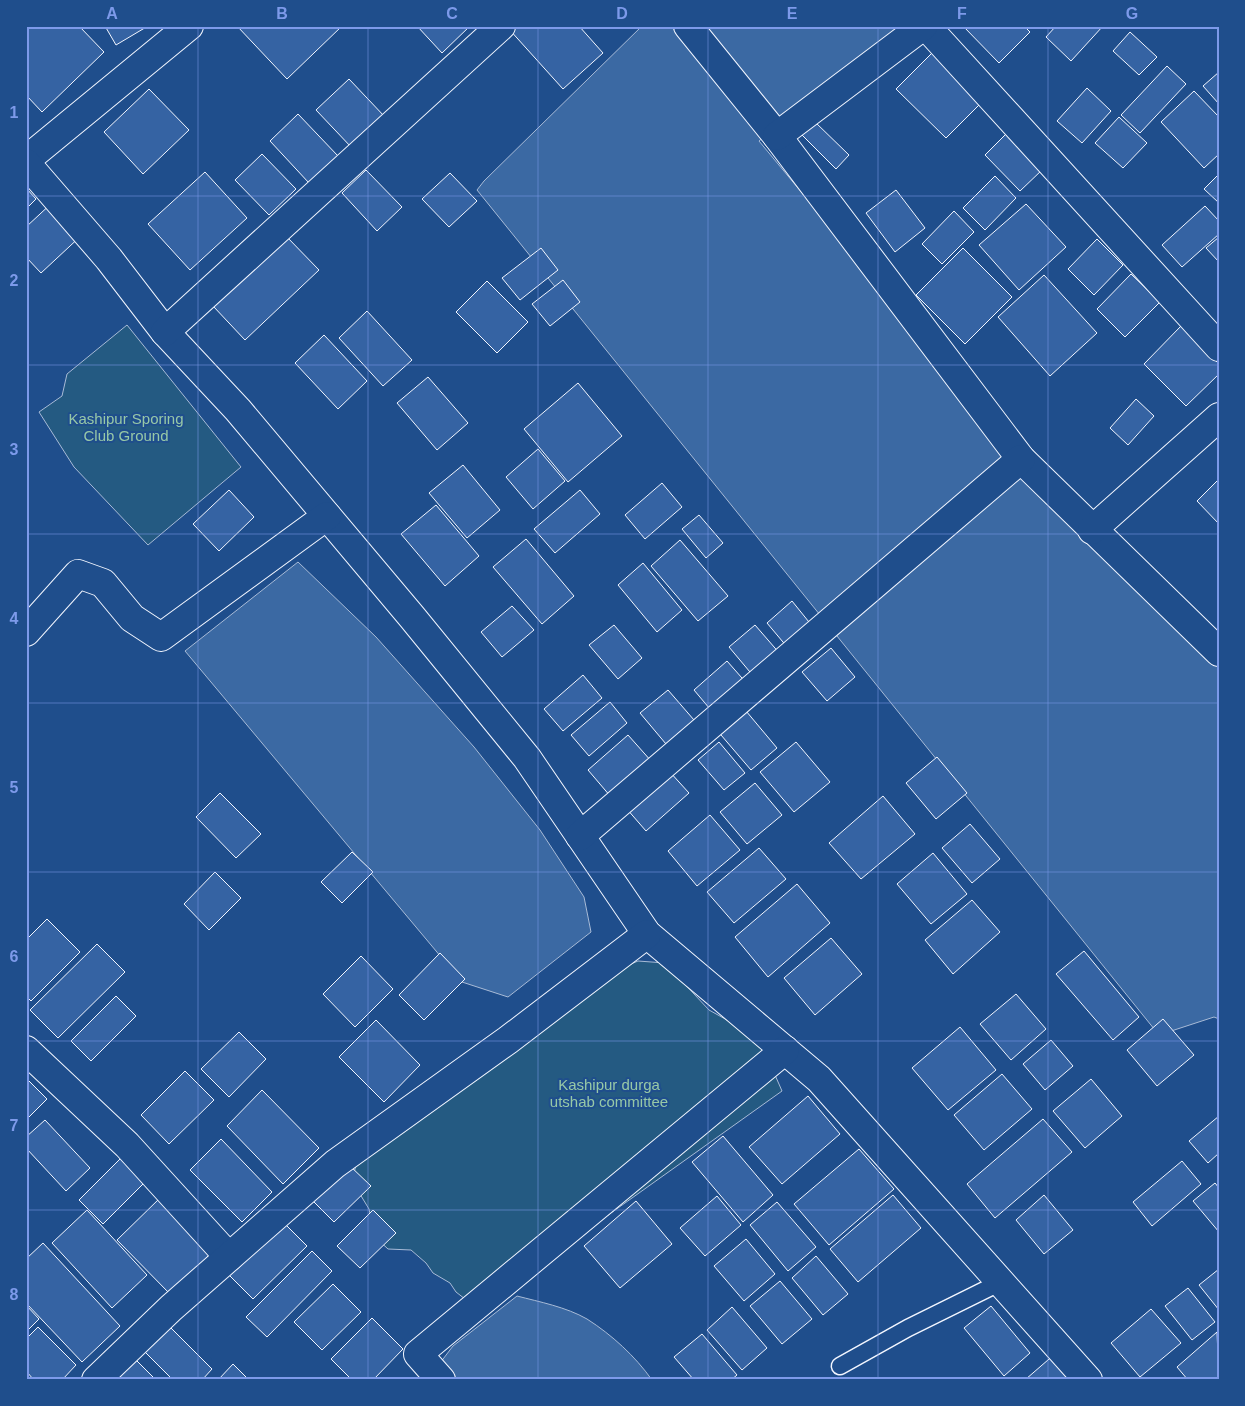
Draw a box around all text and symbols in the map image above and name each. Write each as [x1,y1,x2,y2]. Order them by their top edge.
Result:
text: A [106,5,118,22]
text: B [276,5,288,22]
text: C [446,5,458,22]
text: D [616,5,628,22]
text: E [787,5,798,22]
text: F [957,5,967,22]
text: G [1126,5,1138,22]
text: 1 [10,104,19,121]
text: 2 [10,272,19,289]
park label: Kashipur Sporing Club Ground [68,410,184,444]
text: 3 [10,441,19,458]
text: 4 [10,610,19,627]
text: 5 [10,779,19,796]
text: 6 [10,948,19,965]
park label: Kashipur durga utshab committee [550,1076,668,1110]
text: 7 [10,1117,19,1134]
text: 8 [10,1286,19,1303]

